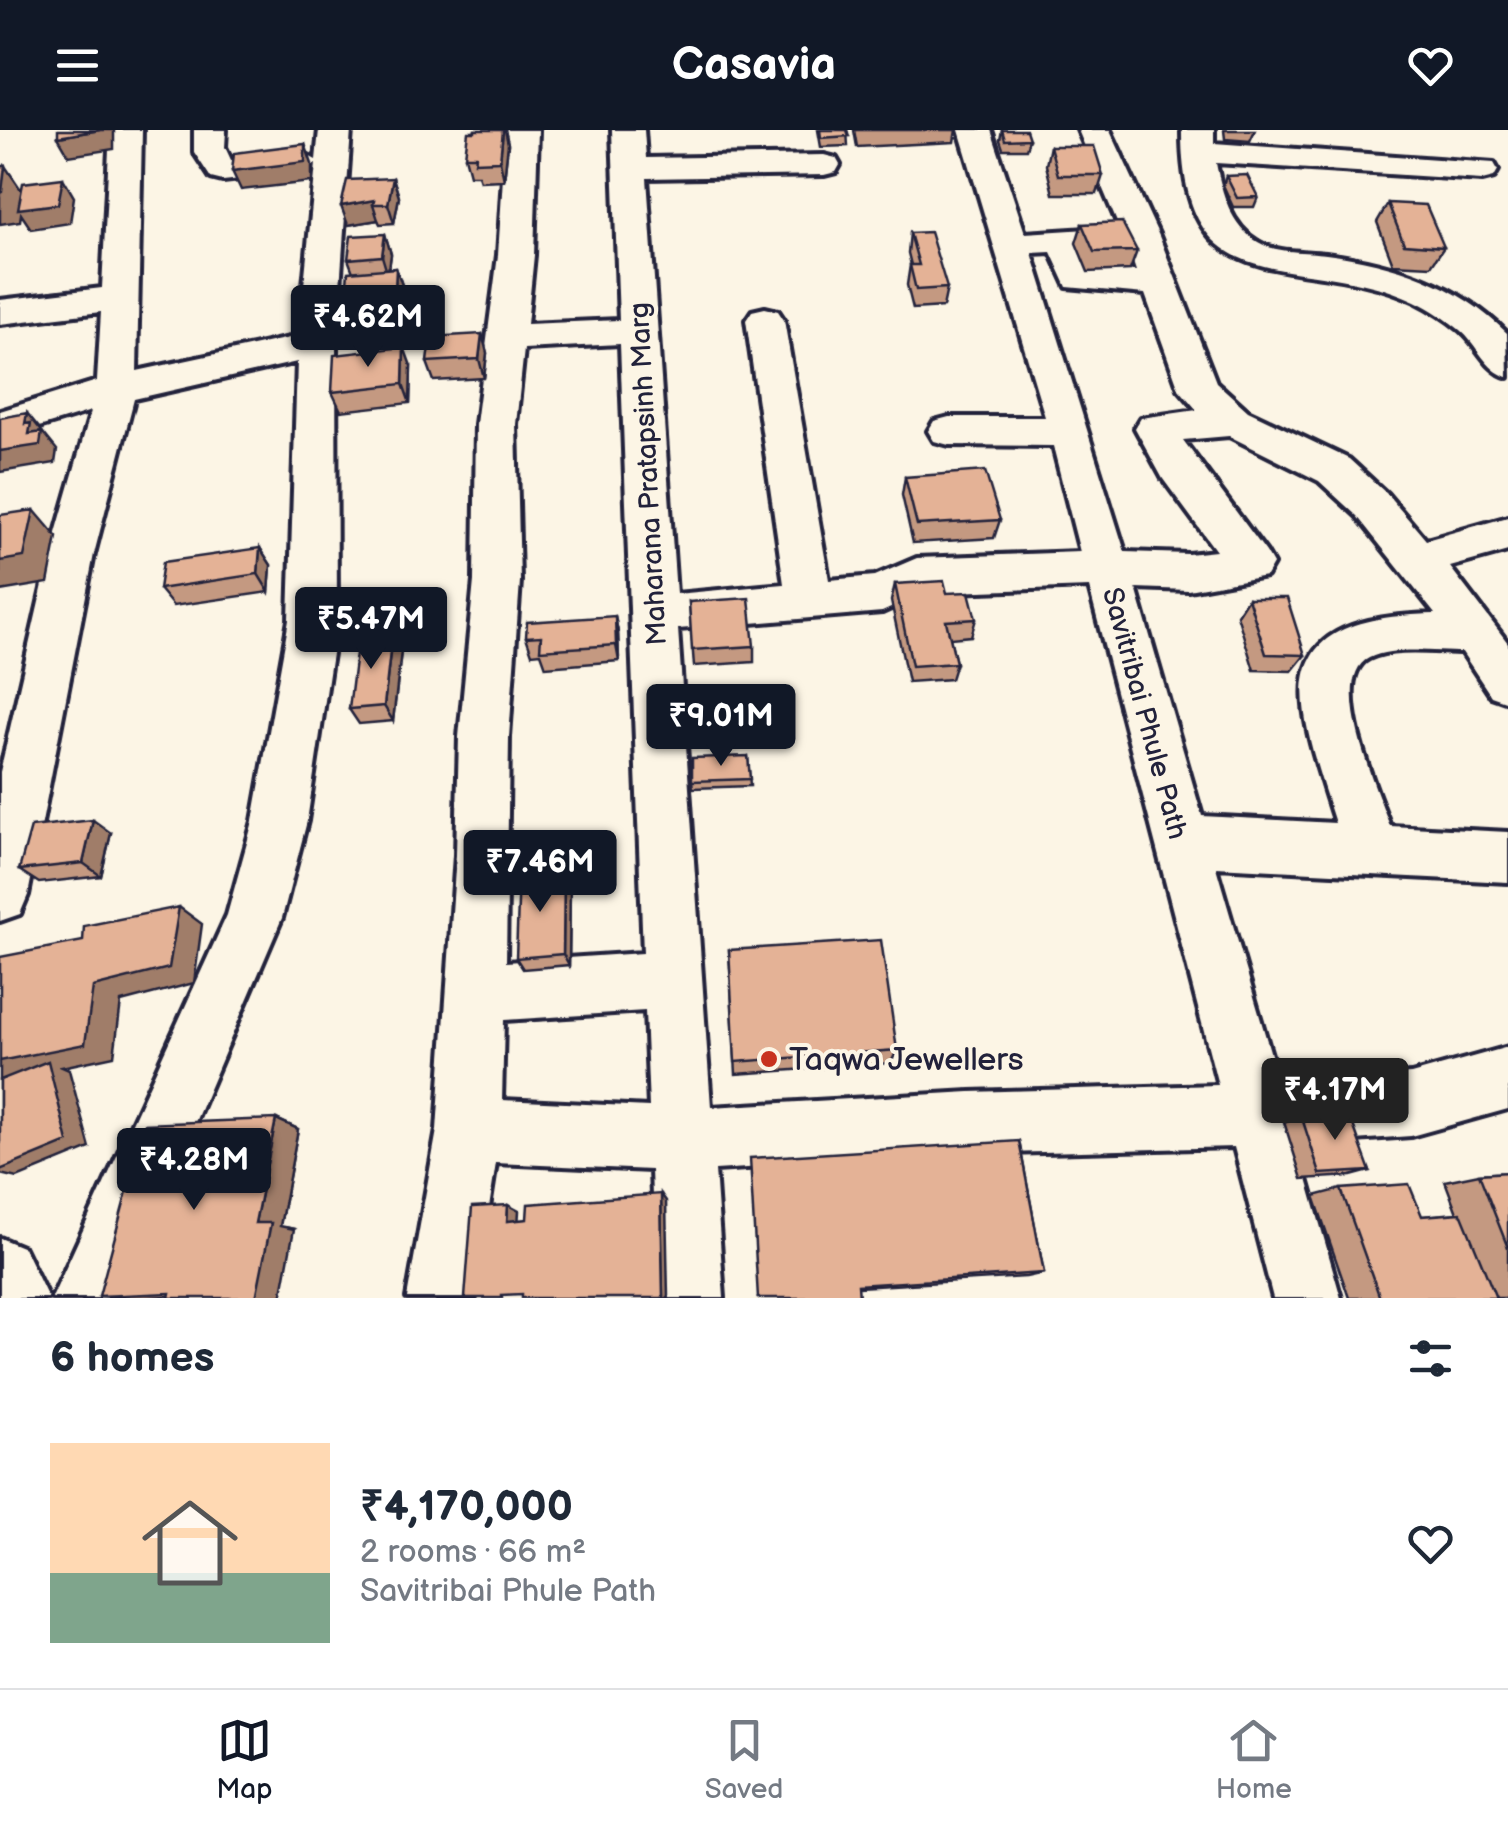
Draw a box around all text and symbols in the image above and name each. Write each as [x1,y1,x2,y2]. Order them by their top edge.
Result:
icon: menu [50,38,105,93]
text: Casavia [672,38,836,93]
icon: heart [1403,38,1458,93]
pin: ₹4.62M [287,285,449,370]
text: ₹4.62M [313,298,423,337]
street label: Maharana Pratapsinh Marg [623,301,674,646]
street label: Savitribai Phule Path [1095,584,1194,843]
pin: ₹5.47M [290,587,452,672]
text: ₹5.47M [317,600,425,639]
pin: ₹9.01M [640,684,802,769]
text: ₹9.01M [668,697,774,736]
pin: ₹7.46M [459,830,621,915]
text: ₹7.46M [486,843,594,882]
place label: Taqwa Jewellers [789,1041,1024,1080]
marker: Taqwa Jewellers [758,1048,780,1070]
pin: ₹4.17M [1254,1058,1416,1143]
text: ₹4.17M [1284,1071,1386,1110]
pin: ₹4.28M [113,1128,275,1213]
text: ₹4.28M [139,1141,249,1180]
icon: filters [1403,1331,1458,1386]
text: 6 homes [50,1333,214,1384]
text: ₹4,170,000 [360,1482,573,1533]
icon: home [130,1483,250,1603]
icon: heart [1403,1516,1458,1571]
text: 2 rooms · 66 m² [360,1533,586,1572]
text: Savitribai Phule Path [360,1572,656,1611]
tab: Map [216,1713,272,1806]
tab: Saved [705,1713,783,1806]
tab: Home [1216,1713,1292,1806]

